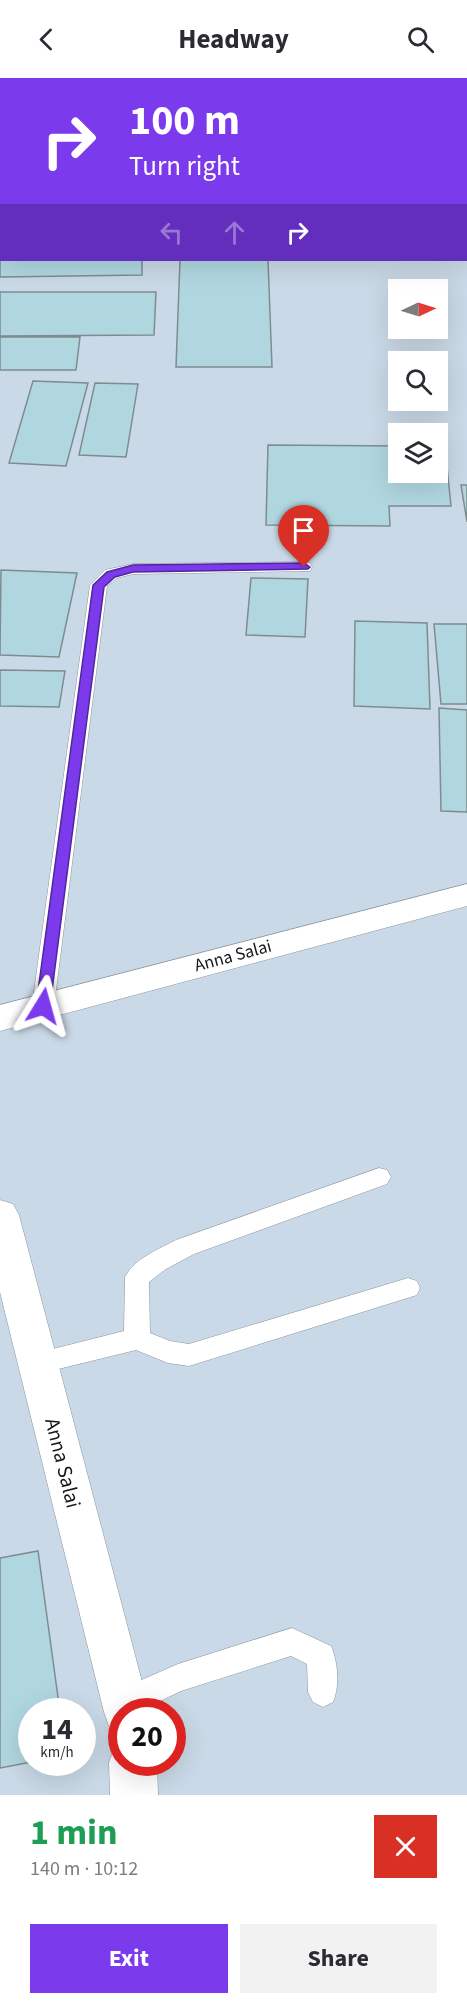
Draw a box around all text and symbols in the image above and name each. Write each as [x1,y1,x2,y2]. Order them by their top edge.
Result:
text: Headway [178,20,289,59]
icon: back [30,23,63,56]
icon: search [404,23,437,56]
text: 100 m [129,91,240,151]
icon: right [30,102,108,180]
text: Turn right [129,147,240,186]
icon: left [155,216,188,249]
icon: ahead [218,216,251,249]
icon: right [281,216,314,249]
north arrow [388,279,448,339]
map controls [388,279,448,483]
button: search [388,351,448,411]
button: layers [388,423,448,483]
pin [278,505,329,567]
icon: arrive [287,514,320,547]
street label: Anna Salai [192,934,274,978]
position arrow [11,974,75,1038]
street label: Anna Salai [37,1415,89,1511]
speed limit sign: 20 [108,1698,186,1776]
text: 14 [41,1708,73,1751]
text: km/h [40,1742,74,1763]
text: 1 min [30,1807,118,1858]
button: close [374,1815,437,1878]
text: 140 m · 10:12 [30,1855,138,1883]
button: Exit [30,1924,228,1993]
button: Share [240,1924,437,1993]

